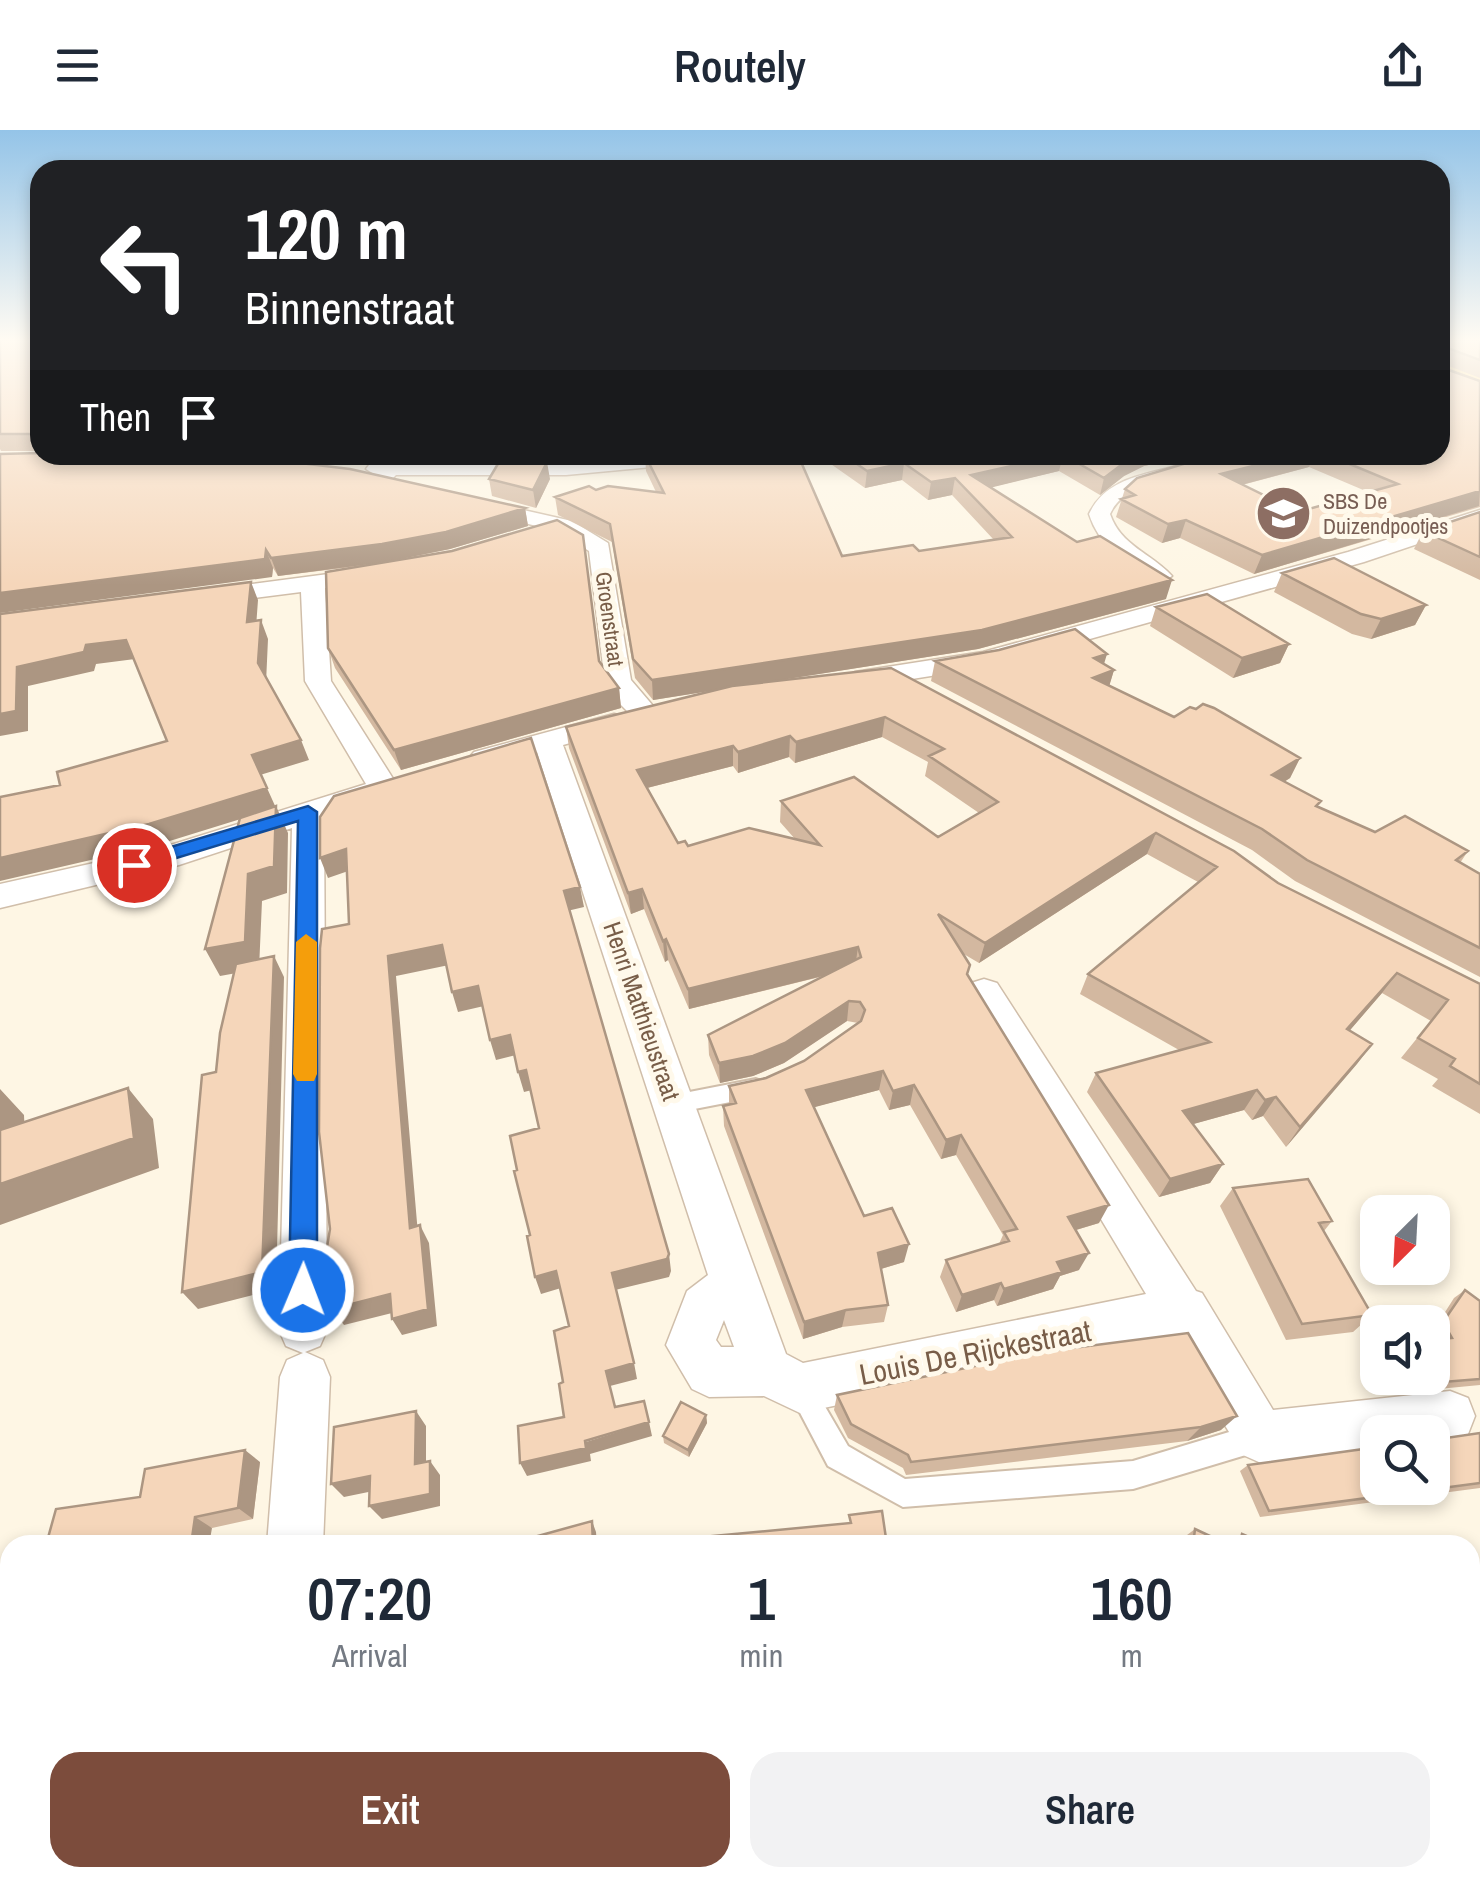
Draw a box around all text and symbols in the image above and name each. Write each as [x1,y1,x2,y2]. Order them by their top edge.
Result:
text: Routely [674,35,806,96]
icon: menu [50,38,105,93]
icon: share [1375,38,1430,93]
text: 120 m [245,187,408,281]
icon: left [80,200,210,330]
text: Binnenstraat [245,277,454,338]
icon: arrive [171,390,226,445]
text: Then [80,392,151,443]
school or university icon: SBS De Duizendpootjes [1254,484,1314,544]
place label: SBS De Duizendpootjes [1323,486,1448,541]
street label: Groenstraat [589,570,631,668]
pin [92,823,177,908]
icon: arrive [107,838,162,893]
street label: Henri Matthieustraat [596,917,689,1105]
north arrow [1360,1195,1450,1285]
map controls [1360,1195,1450,1505]
position arrow [251,1238,355,1342]
button: sound [1360,1305,1450,1395]
street label: Louis De Rijckestraat [856,1310,1094,1394]
button: search [1360,1415,1450,1505]
text: 07:20 [307,1558,432,1639]
text: 1 [748,1558,775,1639]
text: 160 [1091,1558,1173,1639]
text: Arrival [332,1634,408,1677]
text: min [740,1634,783,1677]
text: m [1121,1634,1143,1677]
button: Exit [50,1752,730,1867]
button: Share [750,1752,1430,1867]

